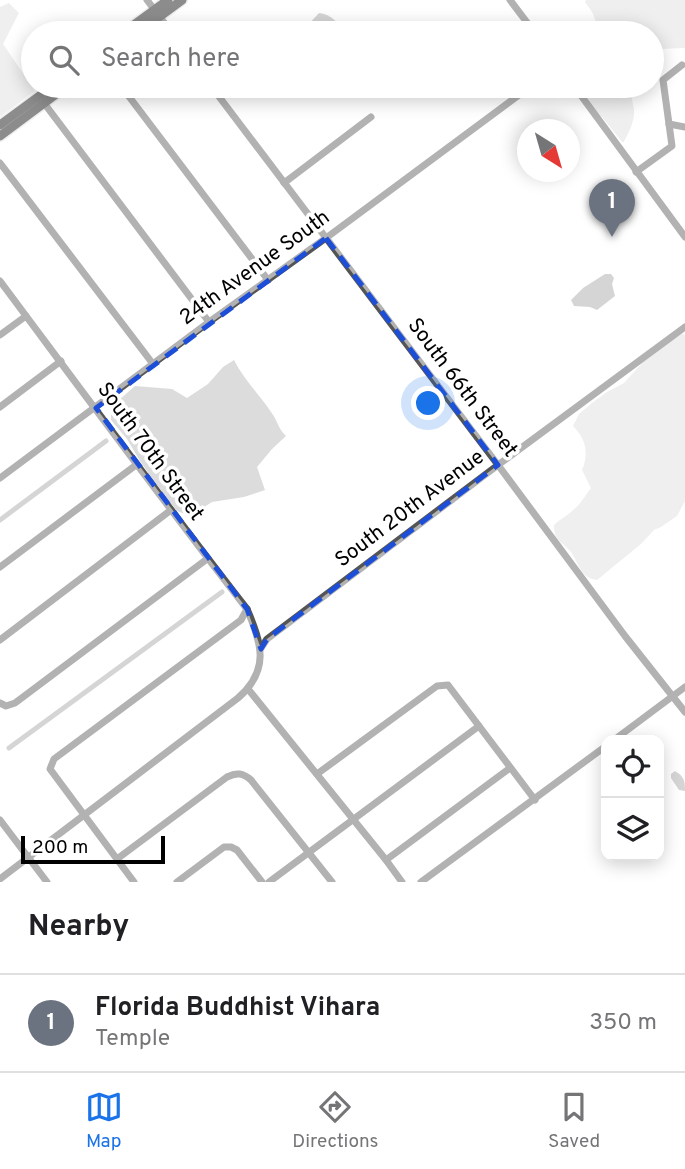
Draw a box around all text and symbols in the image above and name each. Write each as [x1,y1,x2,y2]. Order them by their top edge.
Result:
search box [21,21,664,98]
icon: search [45,41,83,79]
text: Search here [101,43,240,76]
north arrow [517,119,580,182]
pin: 1 [589,179,635,237]
street label: 24th Avenue South [175,204,335,332]
street label: South 66th Street [401,313,523,463]
street label: South 70th Street [91,377,209,527]
your location [411,386,445,420]
street label: South 20th Avenue [330,444,490,574]
map controls [601,735,664,861]
button: locate [601,735,664,798]
button: layers [601,798,664,861]
scale bar [21,833,164,865]
text: 200 m [32,836,88,860]
text: Nearby [28,909,129,946]
text: Florida Buddhist Vihara [95,992,380,1025]
text: 1 [46,1009,56,1038]
text: 350 m [589,1009,657,1038]
text: Temple [95,1025,170,1054]
tab: Map [85,1088,123,1154]
tab: Directions [292,1088,379,1154]
tab: Saved [548,1088,600,1154]

